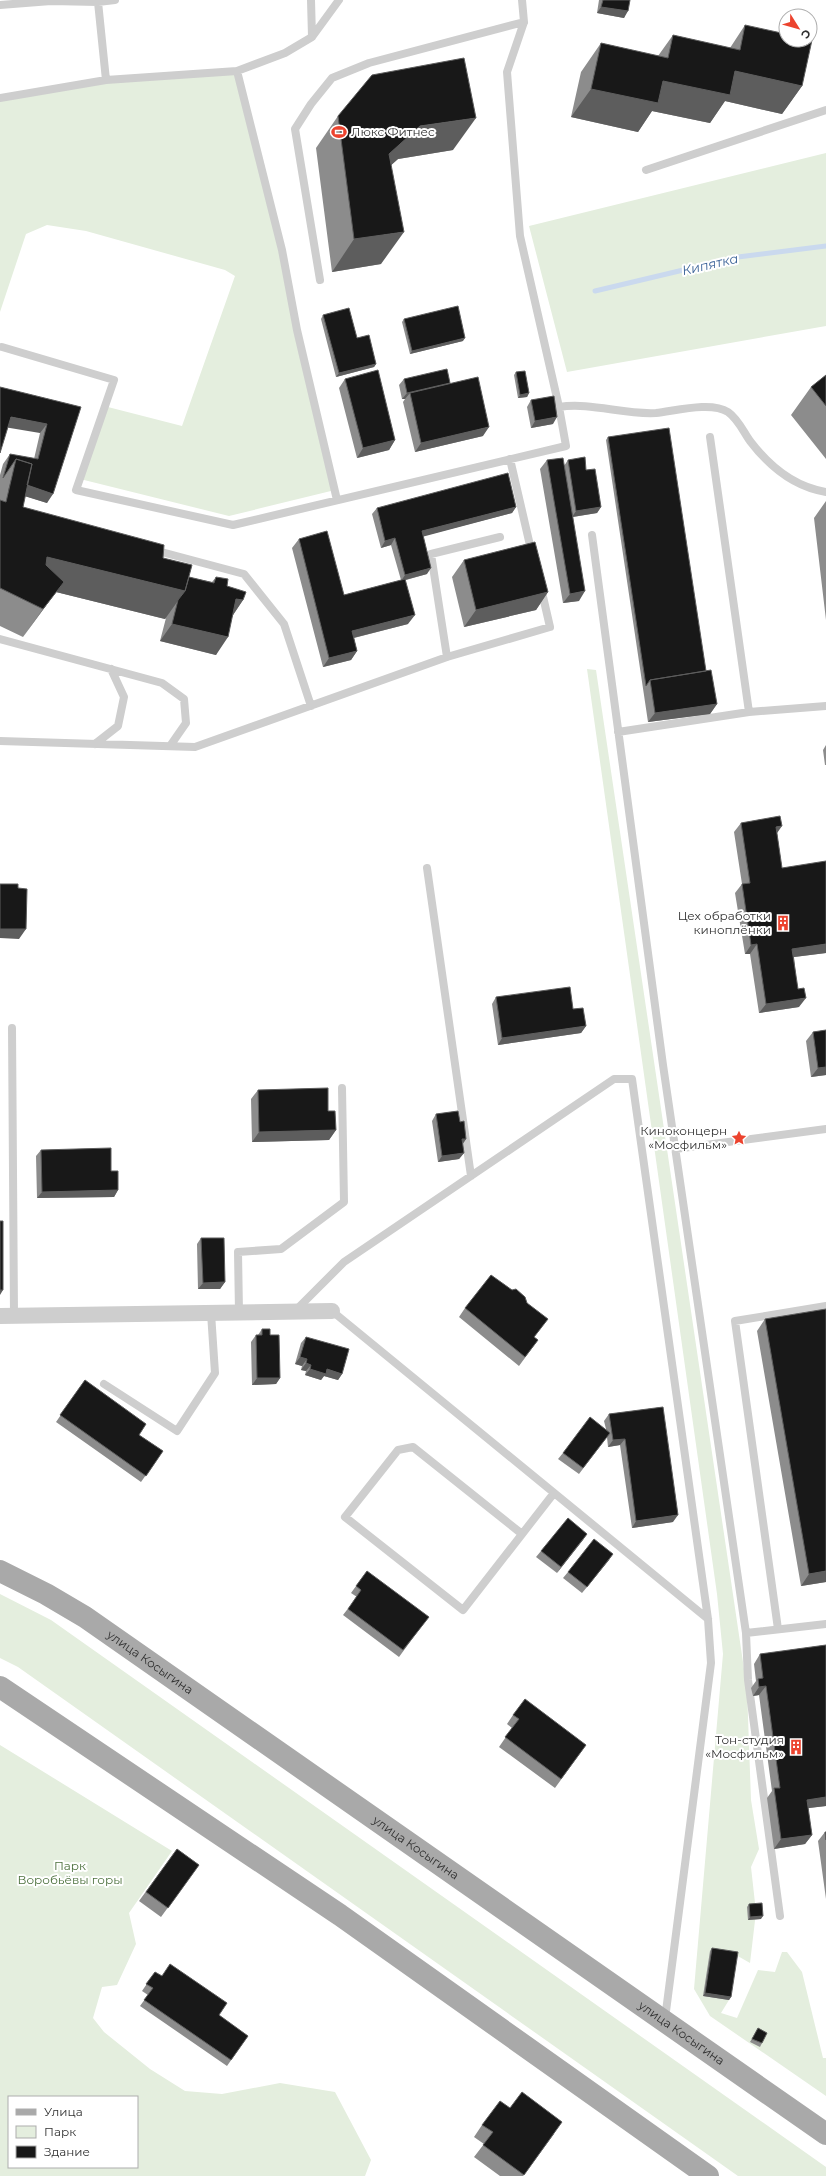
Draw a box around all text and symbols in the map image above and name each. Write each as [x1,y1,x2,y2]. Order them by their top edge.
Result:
north arrow [778,8,818,48]
text: С [798,27,814,41]
sports icon: Люкс Фитнес [330,123,348,141]
place label: Люкс Фитнес [351,124,435,139]
water label: Кипятка [680,250,740,278]
place label: Цех обработки киноплёнки [678,908,771,937]
building icon: Цех обработки киноплёнки [774,914,792,932]
place label: Киноконцерн «Мосфильм» [640,1123,727,1152]
place icon: Киноконцерн «Мосфильм» [730,1129,748,1147]
street label: улица Косыгина [104,1626,196,1697]
place label: Тон-студия «Мосфильм» [705,1732,784,1761]
building icon: Тон-студия «Мосфильм» [787,1738,805,1756]
street label: улица Косыгина [369,1812,462,1883]
park label: Парк Воробьёвы горы [17,1858,123,1887]
street label: улица Косыгина [635,1997,728,2068]
legend [8,2096,138,2168]
text: Улица [44,2104,83,2119]
text: Парк [44,2124,76,2139]
text: Здание [44,2144,90,2159]

